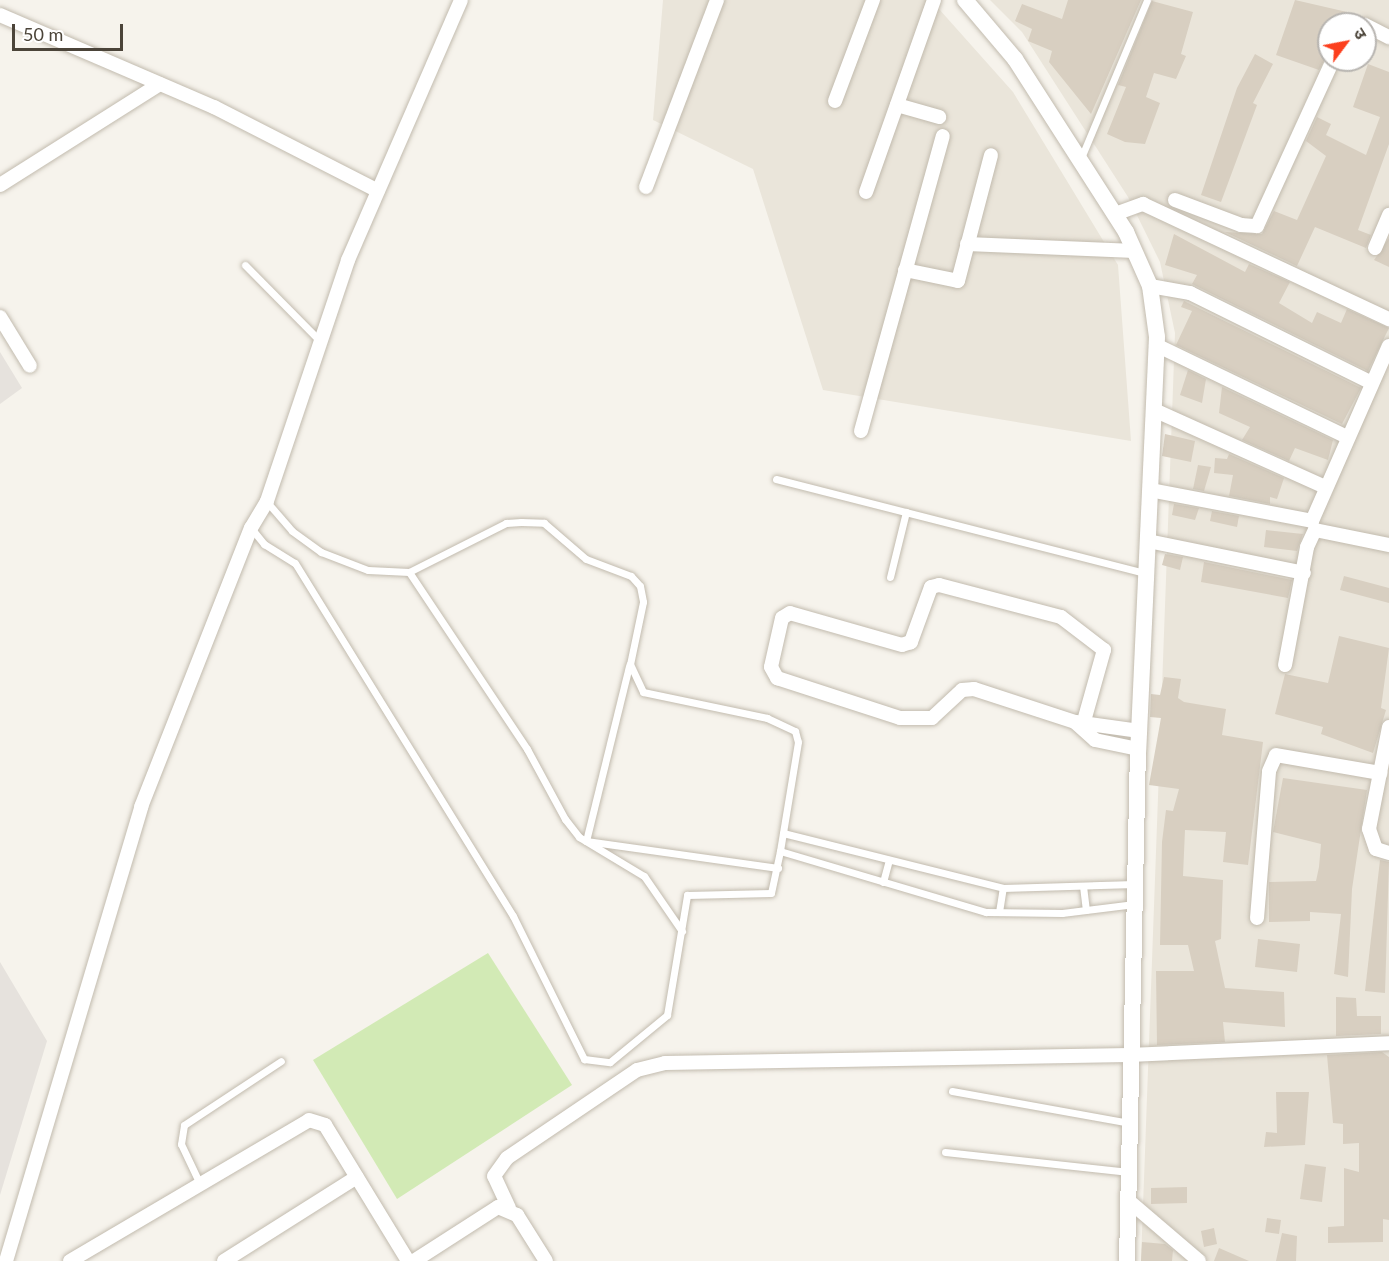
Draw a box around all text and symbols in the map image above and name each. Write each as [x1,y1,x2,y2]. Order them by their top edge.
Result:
scale bar [15,12,126,50]
north arrow [1317,12,1377,72]
text: 50 m [23,23,63,45]
text: उ [1350,24,1372,42]

